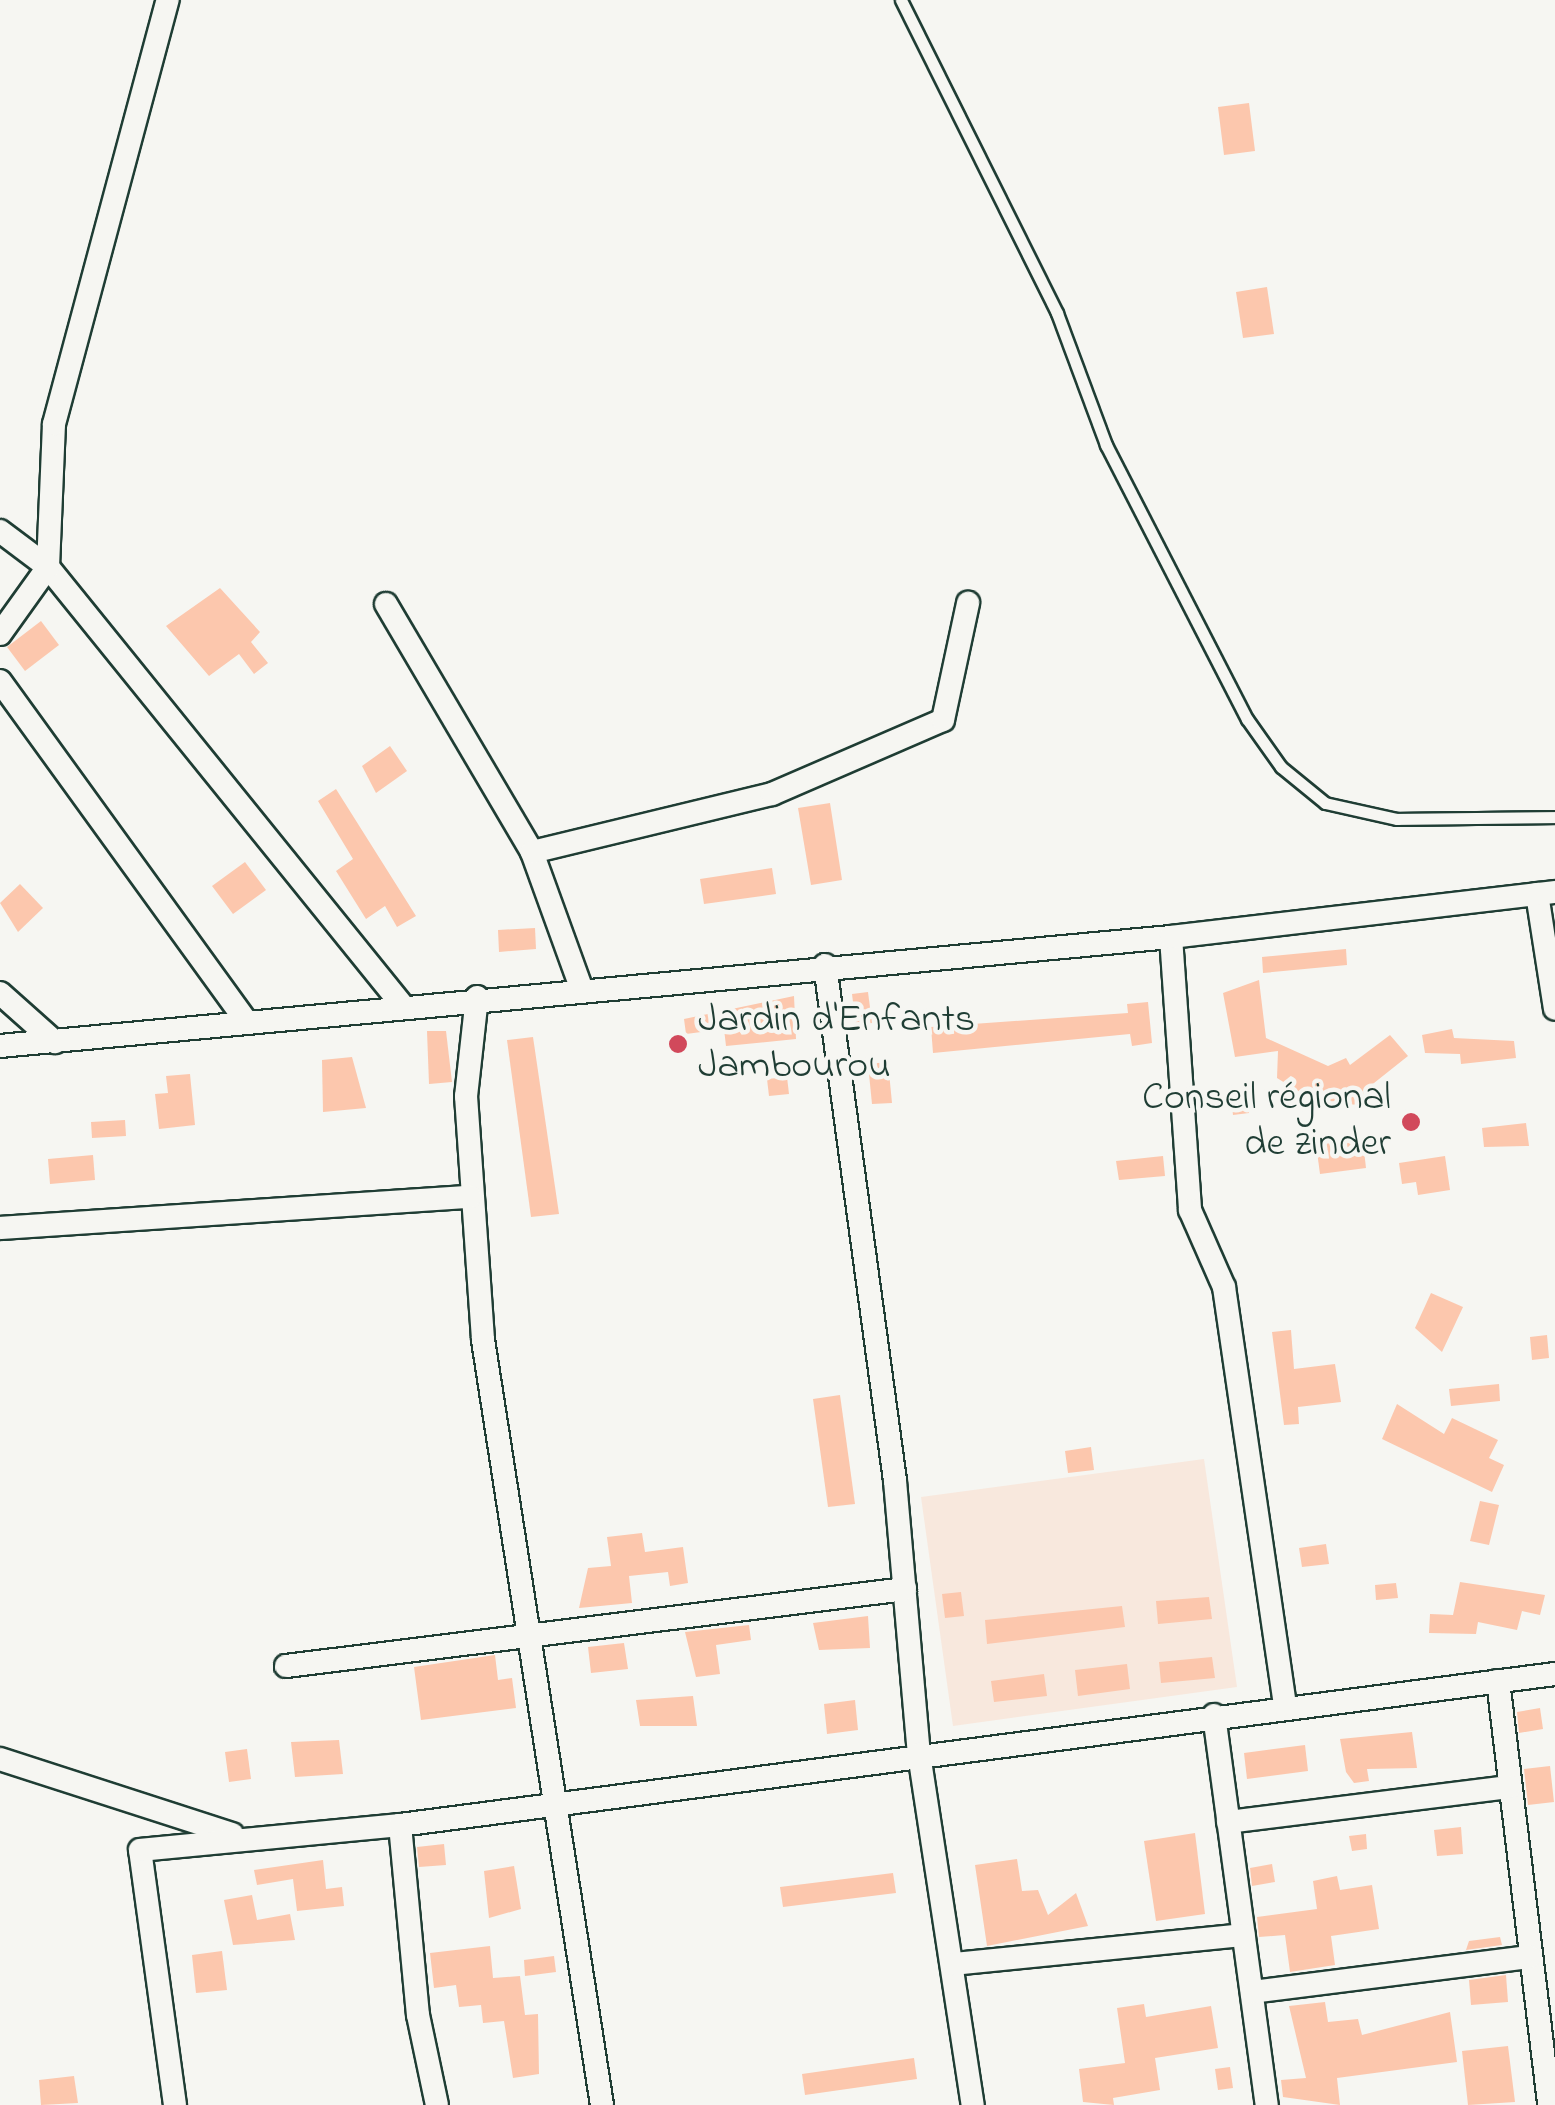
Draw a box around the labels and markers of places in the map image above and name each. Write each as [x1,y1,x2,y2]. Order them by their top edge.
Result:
place label: Jardin d'Enfants Jambourou [698,997,975,1091]
marker: Jardin d'Enfants Jambourou [667,1033,689,1055]
place label: Conseil régional de zinder [1142,1075,1391,1169]
marker: Conseil régional de zinder [1400,1111,1422,1133]

